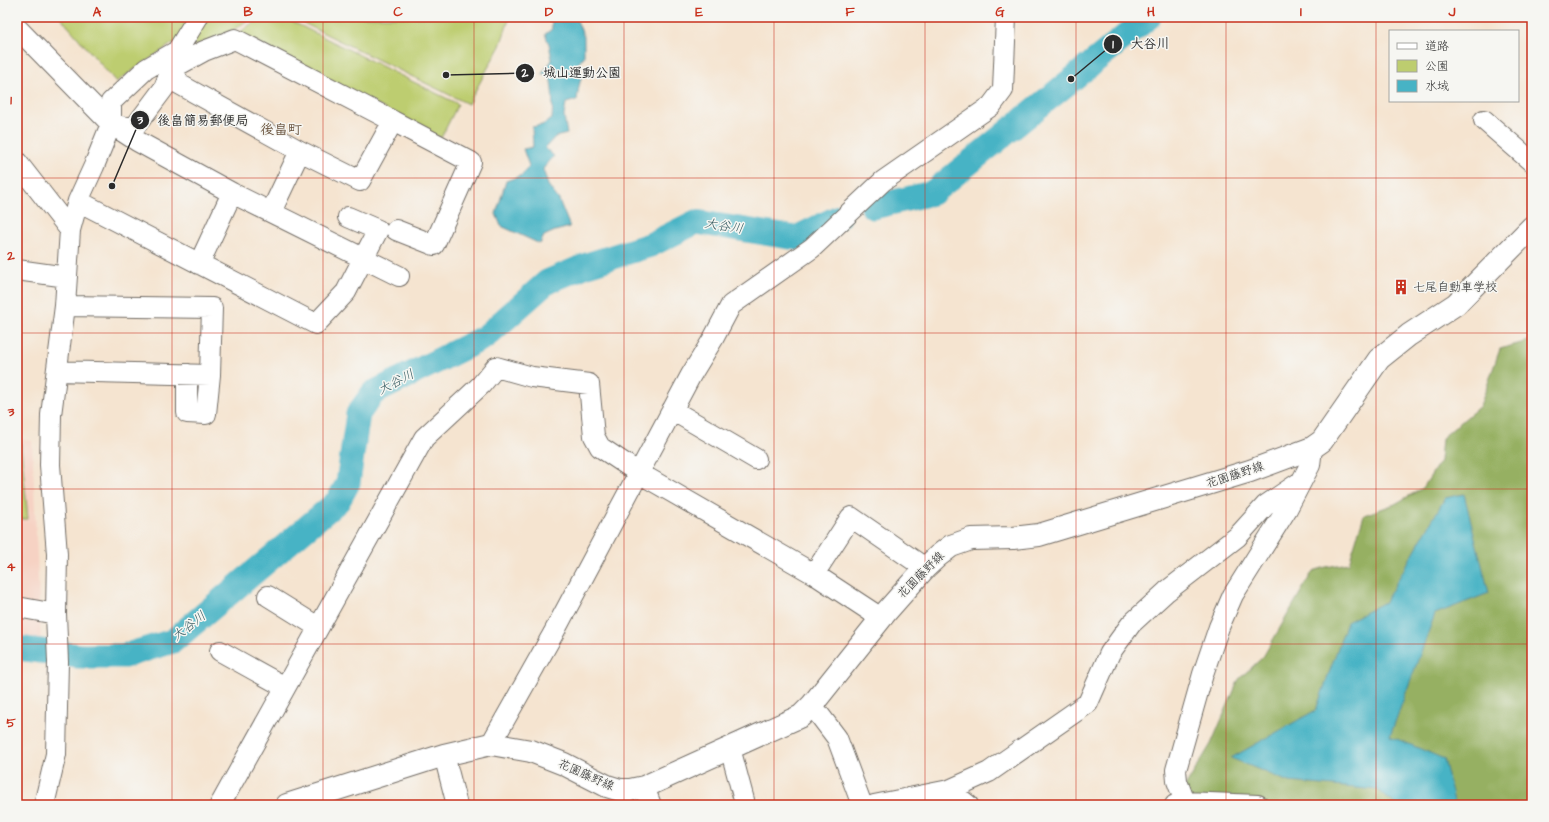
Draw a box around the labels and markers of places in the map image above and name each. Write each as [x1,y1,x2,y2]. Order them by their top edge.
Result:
callout: 大谷川 [1103,31,1178,56]
callout: 城山運動公園 [515,60,629,85]
callout: 後畠簡易郵便局 [130,108,257,133]
building icon: 七尾自動車学校 [1392,278,1410,296]
place label: 七尾自動車学校 [1413,279,1497,296]

